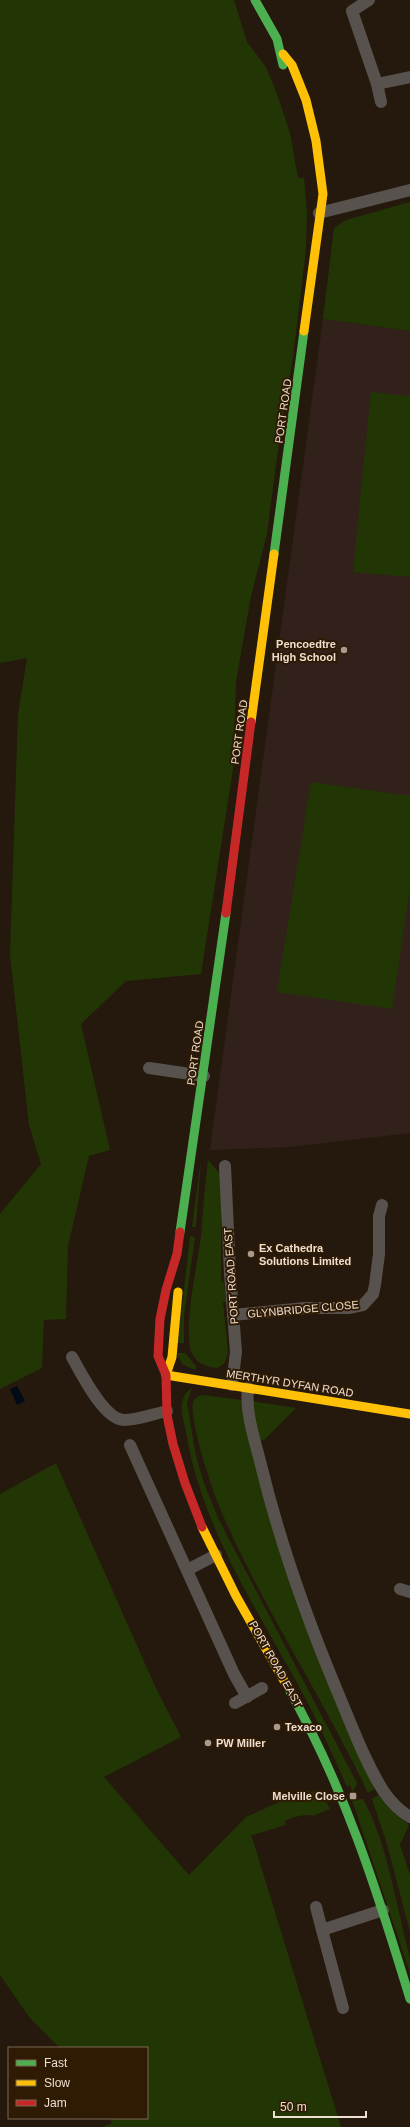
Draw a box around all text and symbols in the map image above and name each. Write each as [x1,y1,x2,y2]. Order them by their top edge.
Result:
street label: PORT ROAD [273,378,293,444]
place label: Pencoedtre High School [272,638,336,663]
marker: Pencoedtre High School [339,645,349,655]
street label: PORT ROAD [229,699,249,765]
street label: PORT ROAD [185,1020,205,1086]
street label: PORT ROAD EAST [222,1227,240,1325]
place label: Ex Cathedra Solutions Limited [259,1242,351,1267]
marker: Ex Cathedra Solutions Limited [246,1249,256,1259]
street label: GLYNBRIDGE CLOSE [247,1298,359,1320]
street label: MERTHYR DYFAN ROAD [225,1367,355,1399]
street label: PORT ROAD EAST [247,1619,305,1709]
place label: Texaco [285,1721,322,1733]
marker: Texaco [272,1722,282,1732]
place label: PW Miller [216,1737,266,1749]
marker: PW Miller [203,1738,213,1748]
place label: Melville Close [272,1790,345,1802]
marker: Melville Close [348,1791,358,1801]
legend [8,2047,148,2119]
text: Fast [44,2056,68,2070]
text: Slow [44,2076,70,2090]
scale bar [274,2093,366,2119]
text: Jam [44,2096,67,2110]
text: 50 m [280,2100,307,2114]

